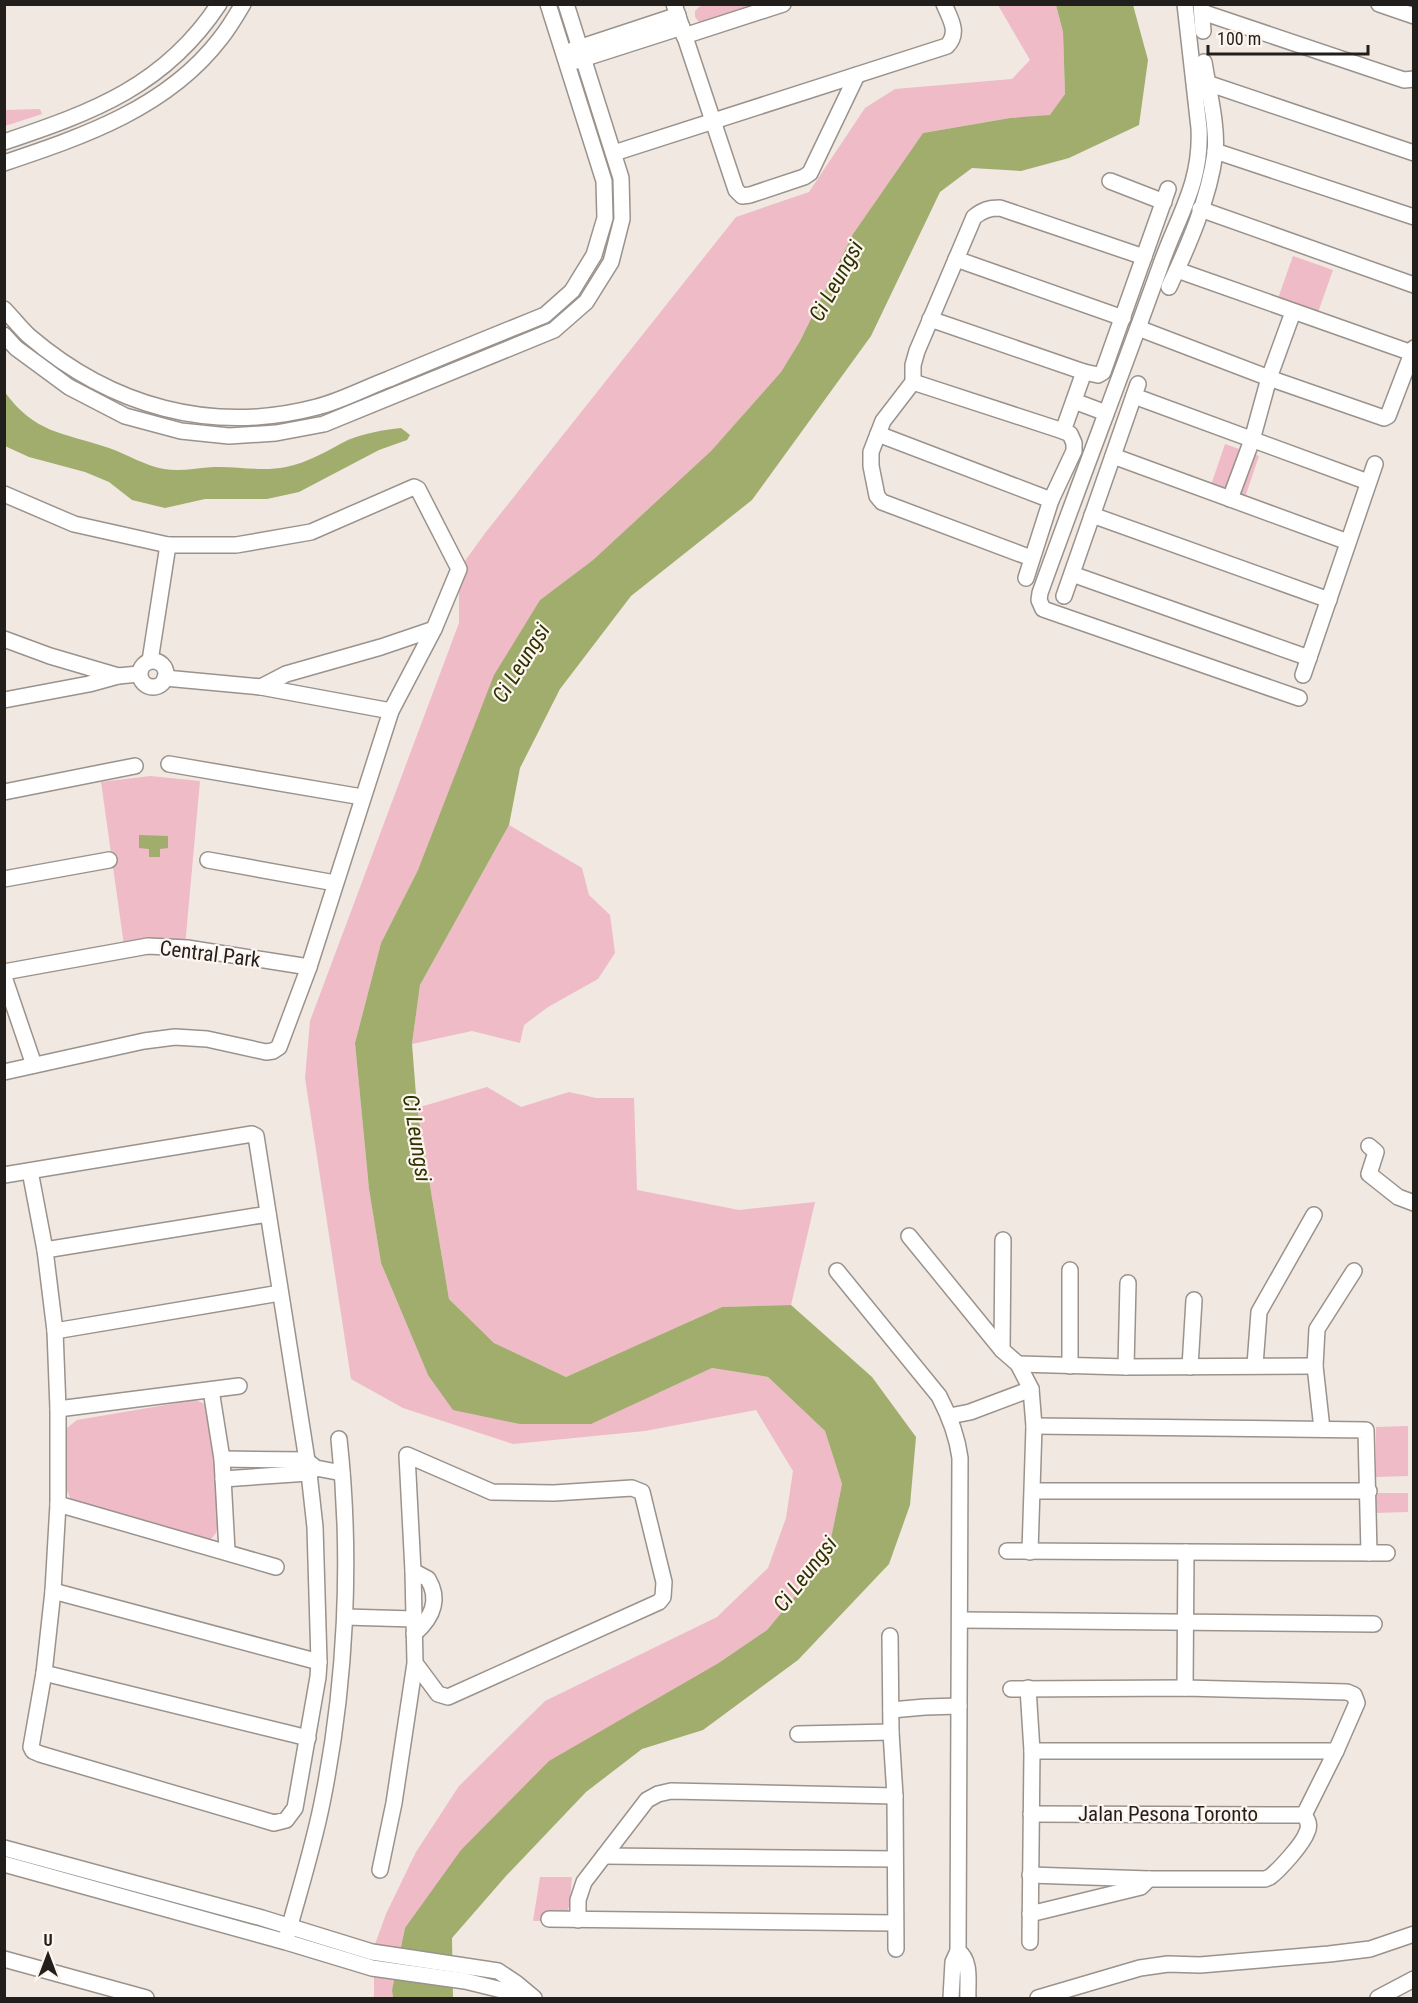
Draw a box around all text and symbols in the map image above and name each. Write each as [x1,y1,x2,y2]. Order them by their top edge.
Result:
scale bar [1208,18,1368,56]
text: 100 m [1217,28,1261,49]
water label: Ci Leungsi [804,236,868,326]
water label: Ci Leungsi [487,619,555,707]
street label: Central Park [158,936,262,972]
water label: Ci Leungsi [398,1093,436,1183]
water label: Ci Leungsi [768,1532,842,1616]
street label: Jalan Pesona Toronto [1078,1802,1258,1826]
north arrow [18,1925,78,1985]
text: U [43,1931,53,1950]

